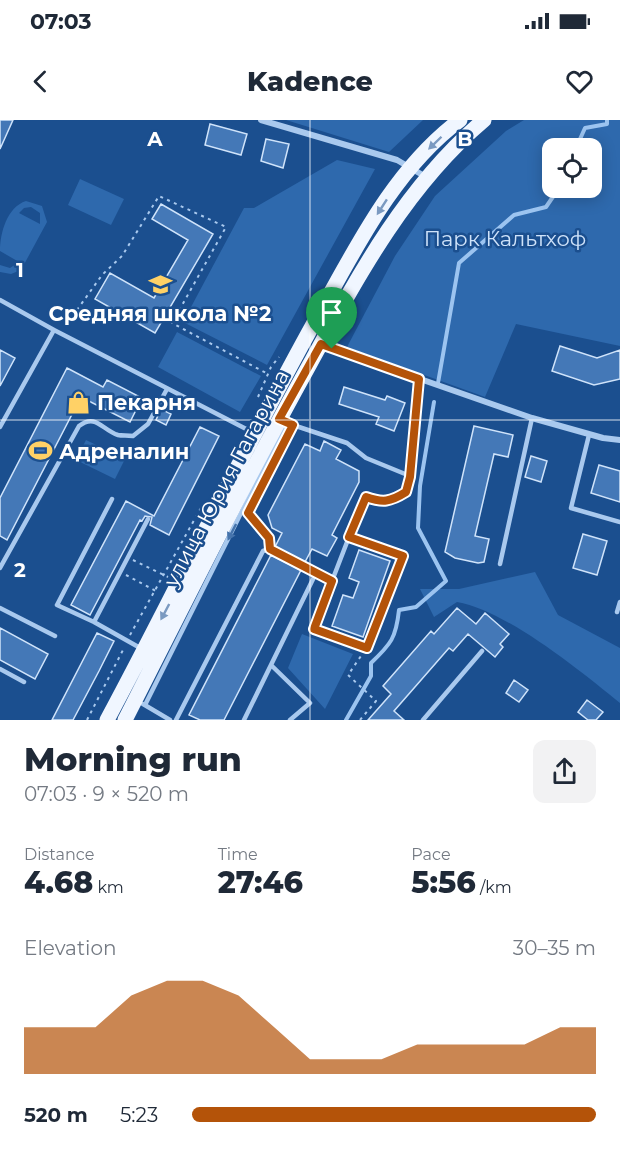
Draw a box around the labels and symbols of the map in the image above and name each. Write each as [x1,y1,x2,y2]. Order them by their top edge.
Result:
text: A [146,127,163,151]
text: B [457,127,473,151]
one-way arrow [427,136,442,150]
one-way arrow [377,198,388,215]
park label: Парк Кальтхоф [424,226,586,251]
text: 1 [16,258,24,282]
school or university icon: Средняя школа №2 [147,272,173,298]
pin [306,287,357,349]
place label: Средняя школа №2 [49,301,271,326]
street label: улица Юрия Гагарина [158,365,294,592]
shop icon: Пекарня [66,389,92,415]
place label: Пекарня [97,390,196,415]
sports icon: Адреналин [28,438,54,464]
place label: Адреналин [59,439,189,464]
one-way arrow [227,523,237,540]
text: 2 [14,558,26,582]
one-way arrow [160,604,170,621]

